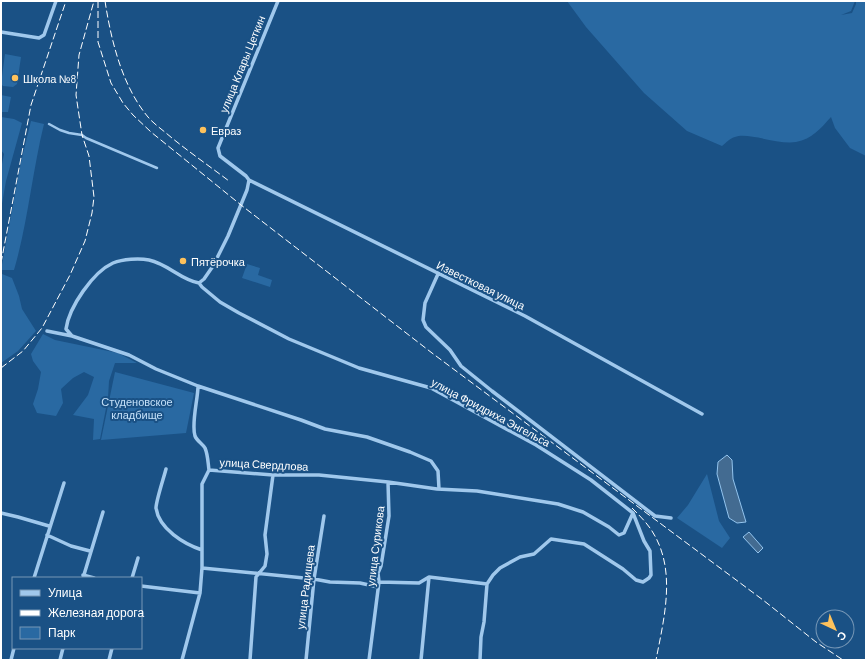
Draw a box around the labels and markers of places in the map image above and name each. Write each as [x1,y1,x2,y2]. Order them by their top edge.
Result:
place label: Школа №8 [23,72,76,85]
marker: Школа №8 [10,73,20,83]
place label: Евраз [211,124,241,137]
marker: Евраз [198,125,208,135]
place label: Пятёрочка [191,255,246,268]
marker: Пятёрочка [178,256,188,266]

